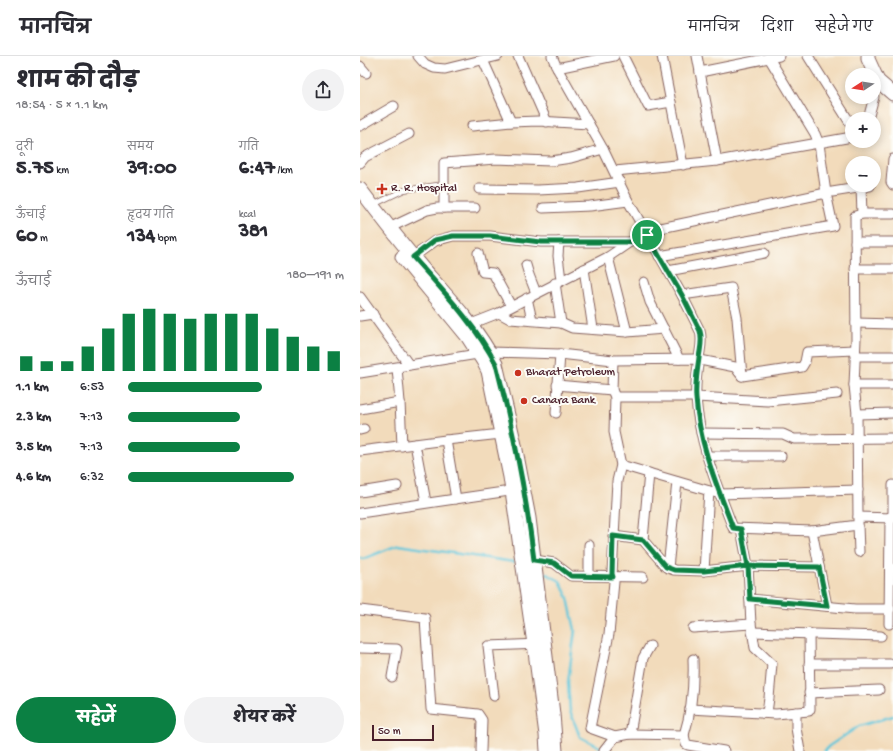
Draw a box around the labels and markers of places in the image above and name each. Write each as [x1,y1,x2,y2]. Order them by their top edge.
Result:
place label: R. R. Hospital [391,182,457,196]
marker: R. R. Hospital [376,183,388,195]
pin [630,218,664,252]
place label: Bharat Petroleum [525,366,616,380]
marker: Bharat Petroleum [513,368,523,378]
place label: Canara Bank [532,394,597,408]
marker: Canara Bank [519,396,529,406]

